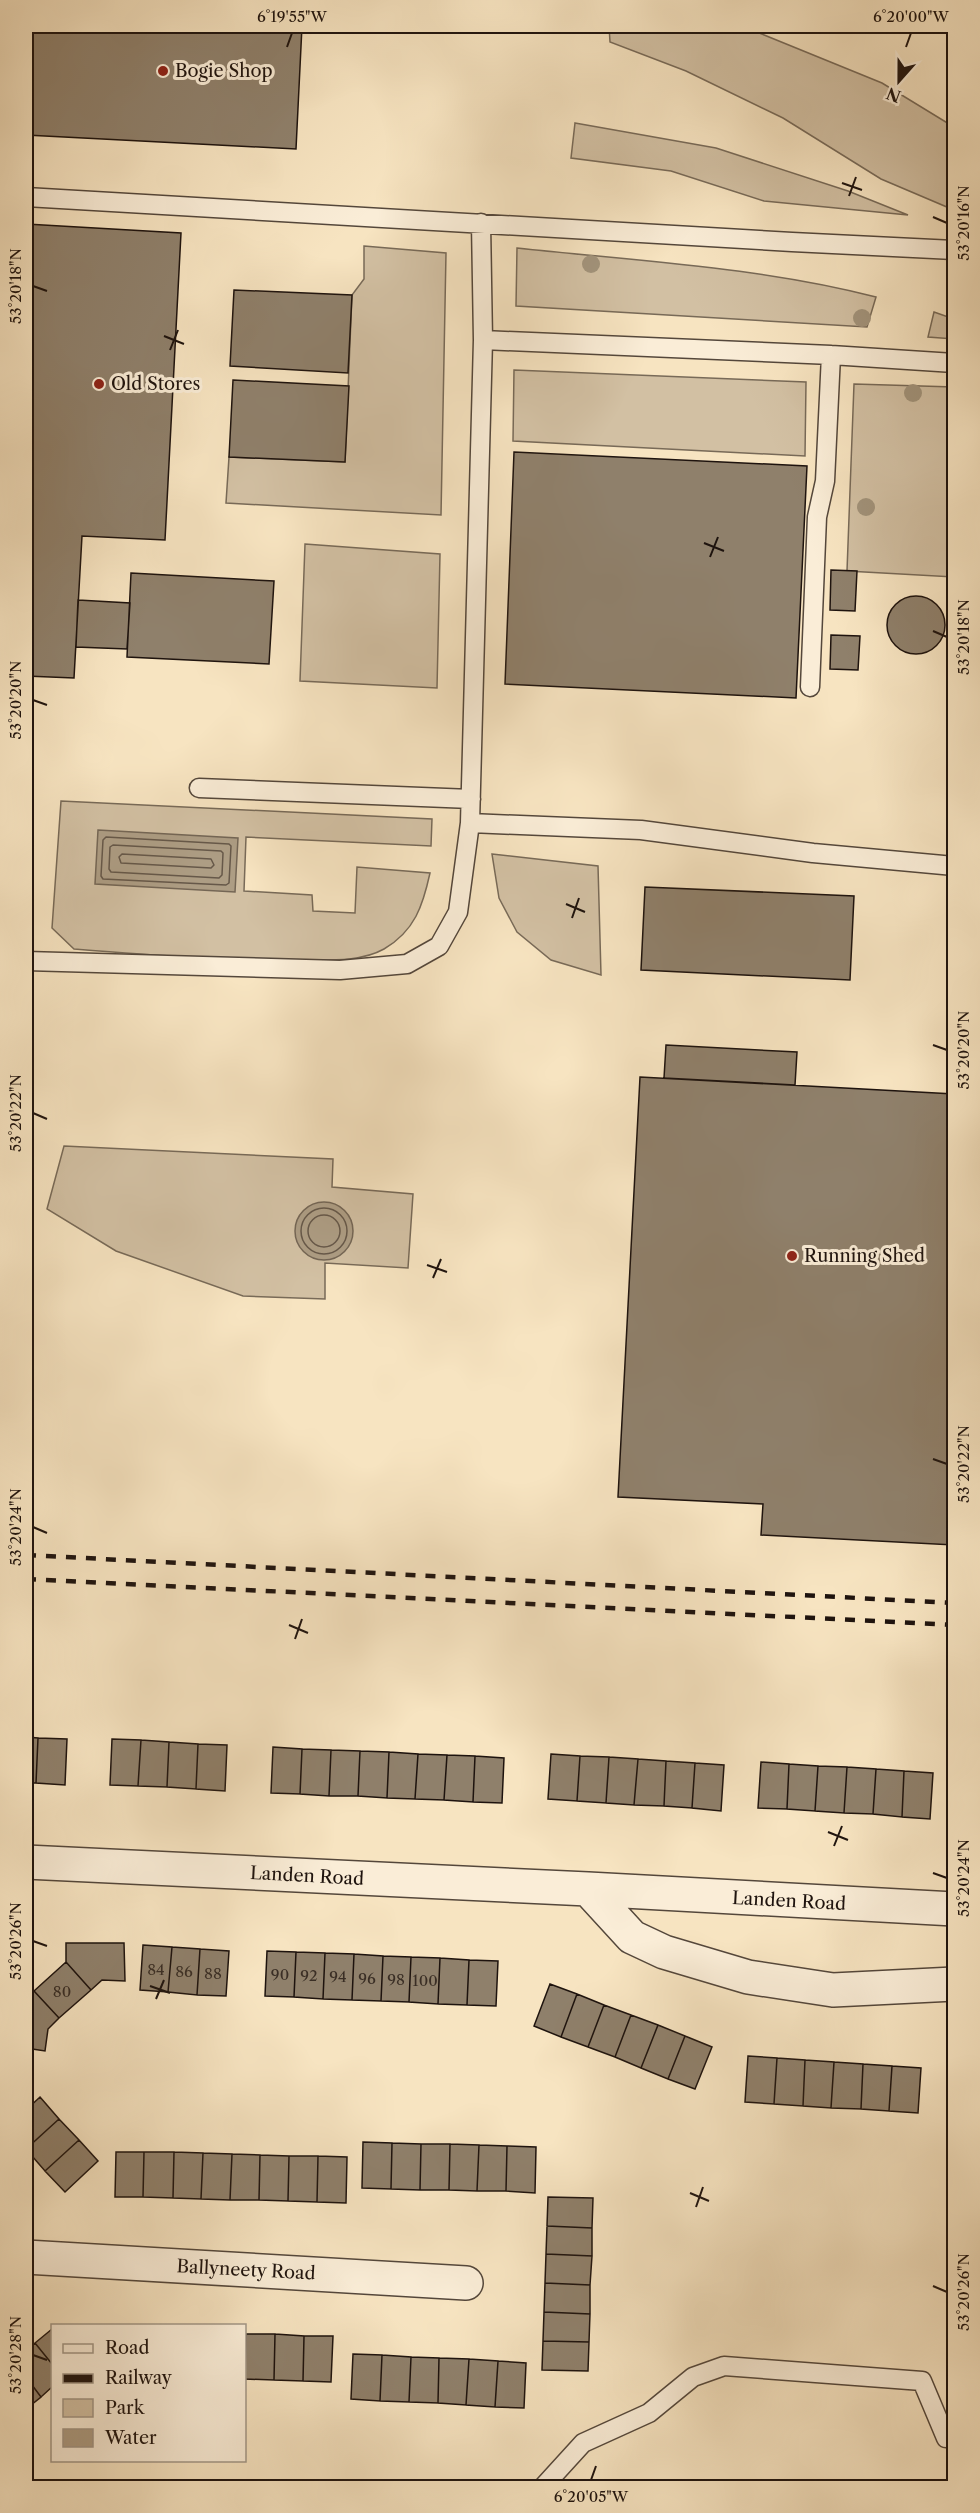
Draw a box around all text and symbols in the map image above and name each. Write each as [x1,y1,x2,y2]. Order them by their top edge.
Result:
text: 6°19'55"W [257,7,328,26]
text: 6°20'00"W [873,7,949,26]
north arrow [869,51,929,111]
place label: Bogie Shop [175,60,273,82]
marker: Bogie Shop [156,64,170,78]
text: N [883,83,904,107]
text: 53°20'16"N [954,185,973,261]
text: 53°20'18"N [6,248,25,324]
place label: Old Stores [111,373,200,395]
marker: Old Stores [92,377,106,391]
text: 53°20'18"N [954,599,973,675]
text: 53°20'20"N [6,661,25,739]
text: 53°20'20"N [954,1011,973,1089]
text: 53°20'22"N [6,1074,25,1152]
place label: Running Shed [804,1245,925,1267]
marker: Running Shed [785,1249,799,1263]
text: 53°20'22"N [954,1425,973,1503]
text: 53°20'24"N [6,1488,25,1566]
text: 53°20'24"N [954,1839,973,1917]
street label: Landen Road [249,1862,365,1890]
street label: Landen Road [731,1887,847,1915]
text: 53°20'26"N [6,1902,25,1980]
house number: 84 [147,1960,165,1979]
house number: 86 [175,1962,193,1981]
house number: 88 [204,1964,222,1983]
house number: 90 [271,1965,289,1984]
house number: 92 [300,1966,318,1985]
house number: 94 [329,1967,347,1986]
house number: 96 [358,1969,376,1988]
house number: 98 [387,1970,405,1989]
house number: 100 [412,1971,438,1990]
house number: 80 [53,1982,71,2001]
text: 53°20'26"N [954,2253,973,2331]
street label: Ballyneety Road [176,2255,316,2285]
text: 53°20'28"N [6,2316,25,2394]
legend [51,2324,246,2462]
text: Road [105,2337,150,2359]
text: Railway [105,2367,173,2389]
text: Park [105,2397,146,2419]
text: Water [104,2427,157,2449]
text: 6°20'05"W [554,2487,629,2506]

